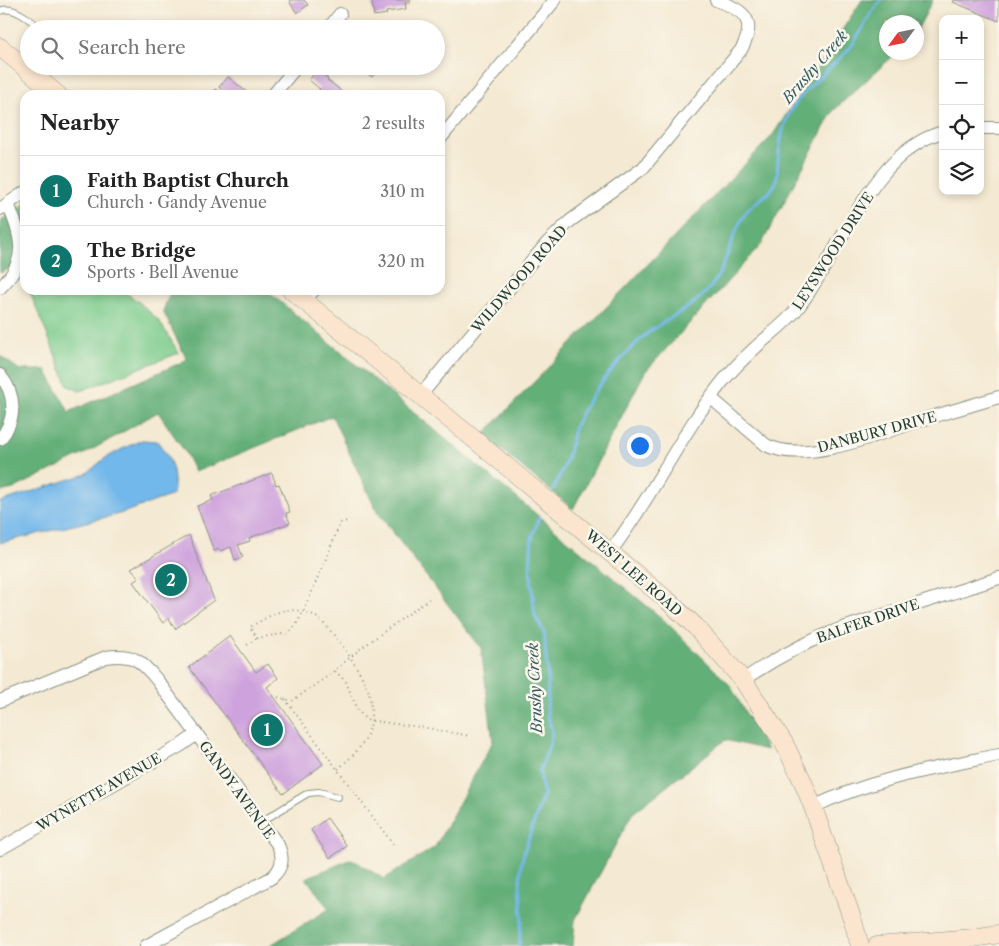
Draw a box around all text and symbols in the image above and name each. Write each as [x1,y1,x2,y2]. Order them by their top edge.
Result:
north arrow [879,15,924,60]
map controls [939,15,984,195]
button: + [939,15,984,60]
search box [20,20,445,75]
water label: Brushy Creek [777,26,852,108]
icon: search [38,34,66,62]
text: Search here [78,36,186,59]
button: − [939,60,984,105]
button: locate [939,105,984,150]
text: Nearby [40,110,119,135]
text: 2 results [362,113,425,133]
button: layers [939,150,984,195]
text: Faith Baptist Church [87,169,289,192]
text: 1 [52,181,60,201]
text: 310 m [380,181,425,201]
street label: LEYSWOOD DRIVE [788,189,878,313]
text: Church · Gandy Avenue [87,192,267,212]
street label: WILDWOOD ROAD [467,221,571,337]
text: The Bridge [87,239,196,262]
text: 2 [51,251,61,271]
text: 320 m [378,251,425,271]
text: Sports · Bell Avenue [87,262,239,282]
street label: DANBURY DRIVE [815,407,939,457]
your location [627,433,653,459]
street label: WEST LEE ROAD [581,525,686,620]
pin: 2 [155,561,187,599]
street label: BALFER DRIVE [814,595,922,647]
water label: Brushy Creek [523,642,546,735]
pin: 1 [251,711,283,749]
street label: GANDY AVENUE [195,737,279,843]
street label: WYNETTE AVENUE [32,749,165,836]

